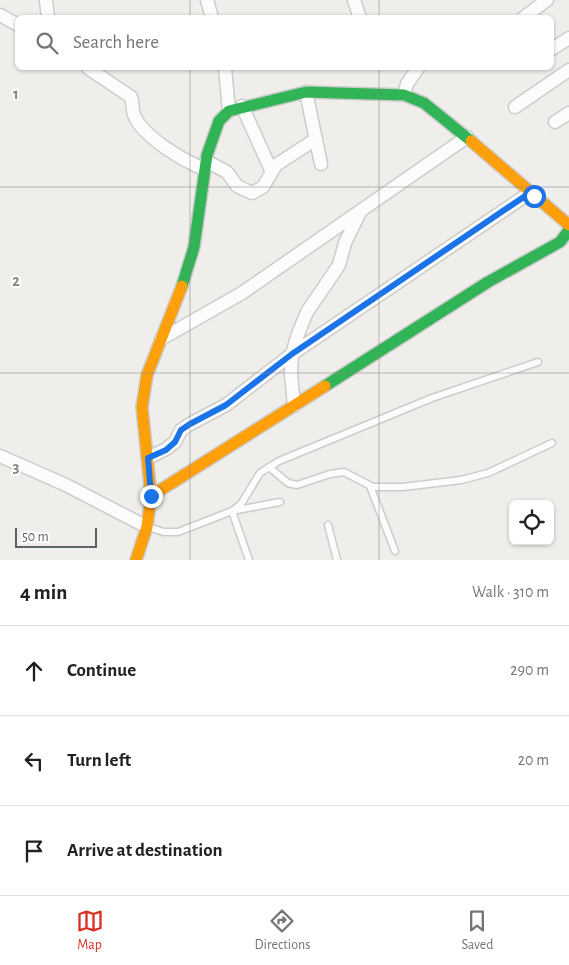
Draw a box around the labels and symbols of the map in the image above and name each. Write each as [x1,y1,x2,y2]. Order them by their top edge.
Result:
text: 1 [13,86,19,102]
route start [523,185,546,208]
text: 2 [12,273,20,289]
text: 3 [13,459,20,475]
route end [140,485,163,508]
scale bar [15,525,98,548]

